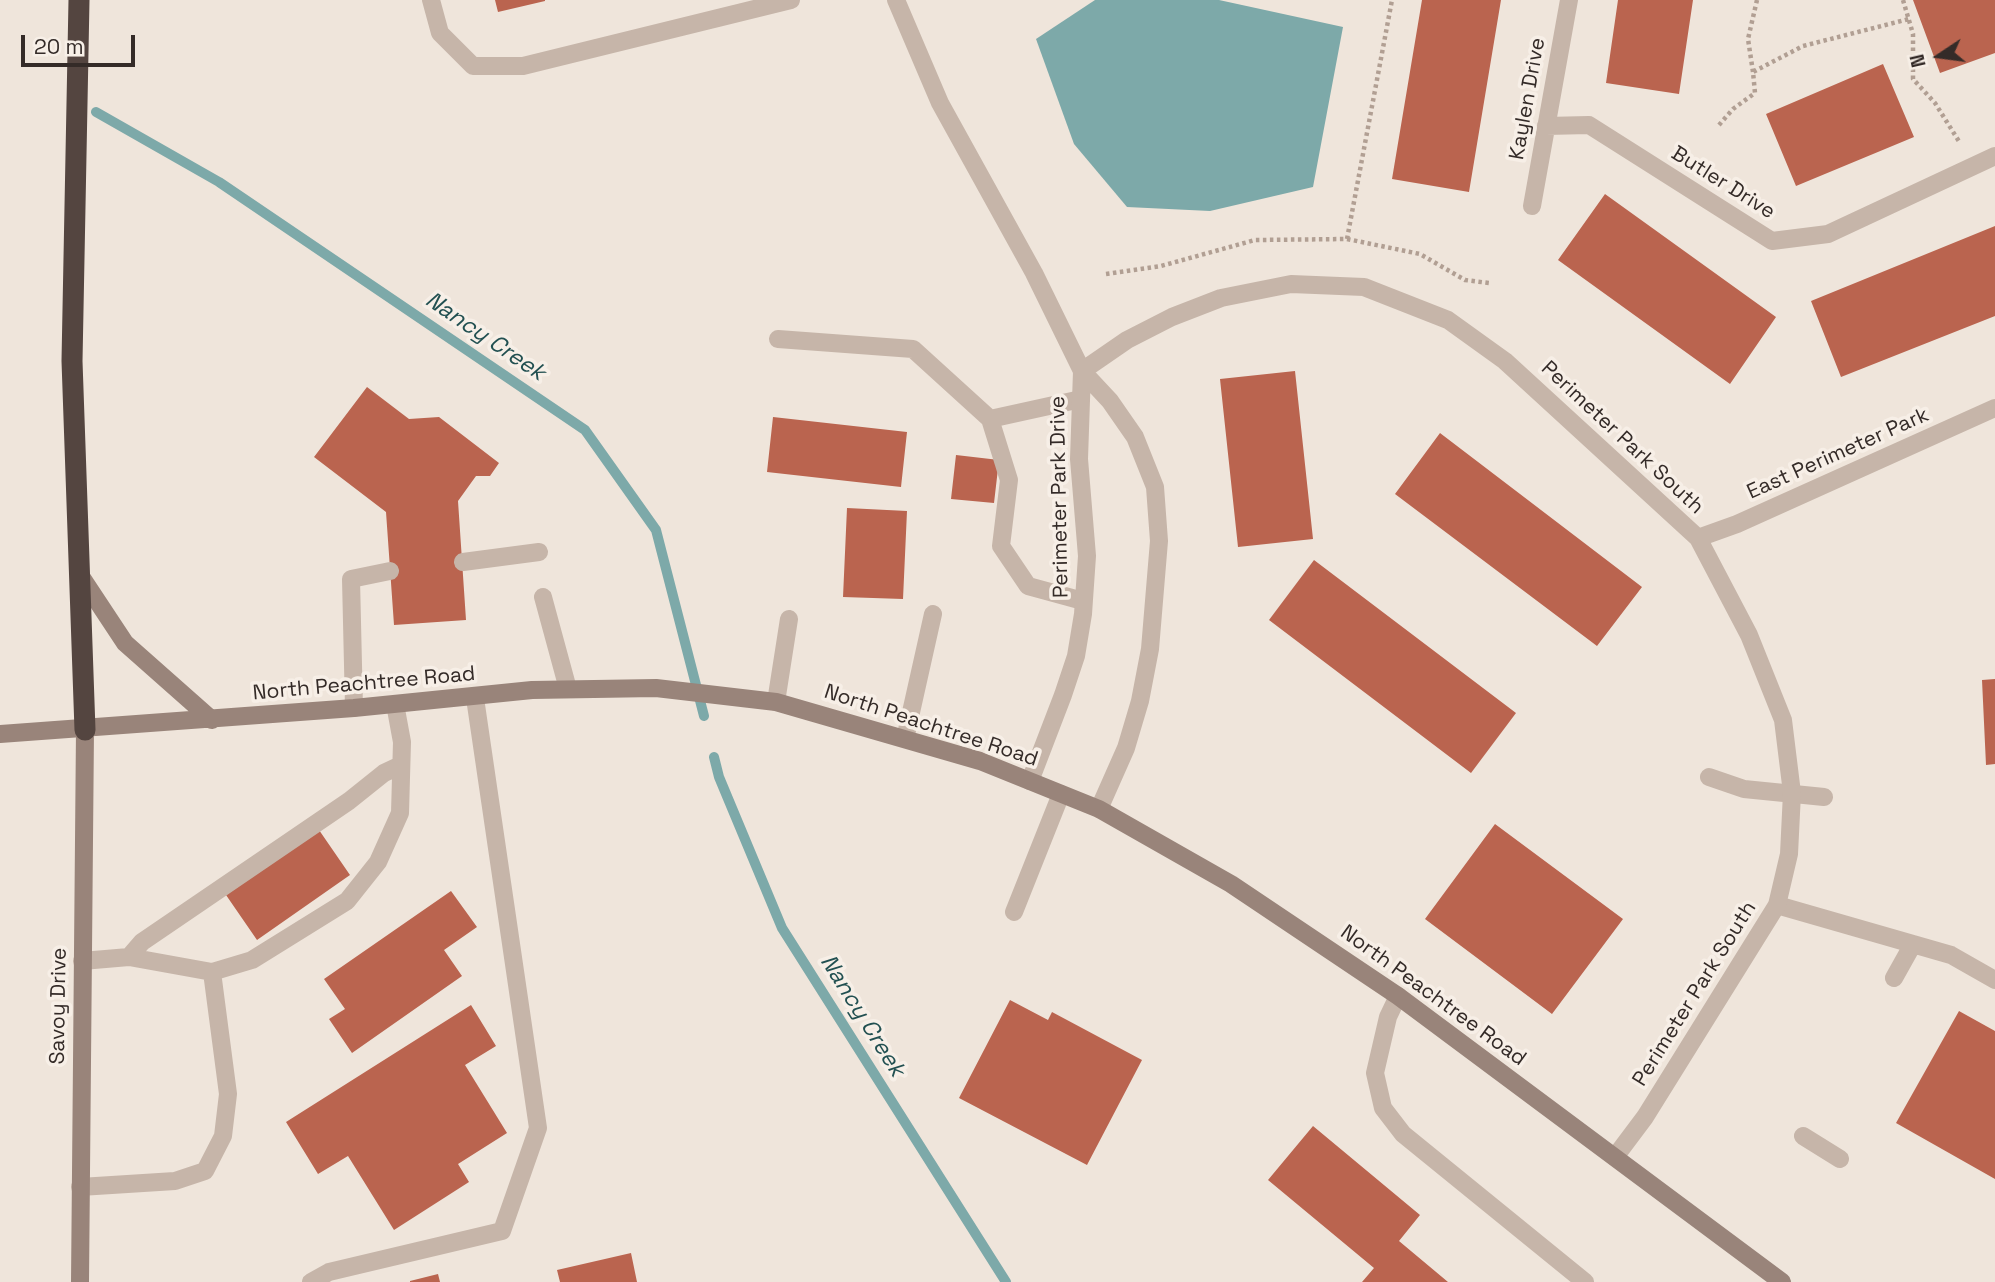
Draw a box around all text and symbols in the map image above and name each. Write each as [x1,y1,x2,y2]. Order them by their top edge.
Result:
scale bar [24,21,138,65]
north arrow [1904,21,1974,91]
text: 20 m [34,33,84,60]
street label: Kaylen Drive [1505,36,1551,162]
text: N [1904,52,1932,70]
street label: Butler Drive [1666,141,1780,225]
water label: Nancy Creek [420,287,550,387]
street label: Perimeter Park South [1535,356,1709,520]
street label: Perimeter Park Drive [1046,396,1074,598]
street label: East Perimeter Park [1743,403,1933,505]
street label: North Peachtree Road [252,662,476,706]
street label: North Peachtree Road [821,679,1041,773]
street label: Perimeter Park South [1628,897,1762,1091]
street label: North Peachtree Road [1335,920,1531,1072]
street label: Savoy Drive [45,947,73,1065]
water label: Nancy Creek [813,950,911,1082]

